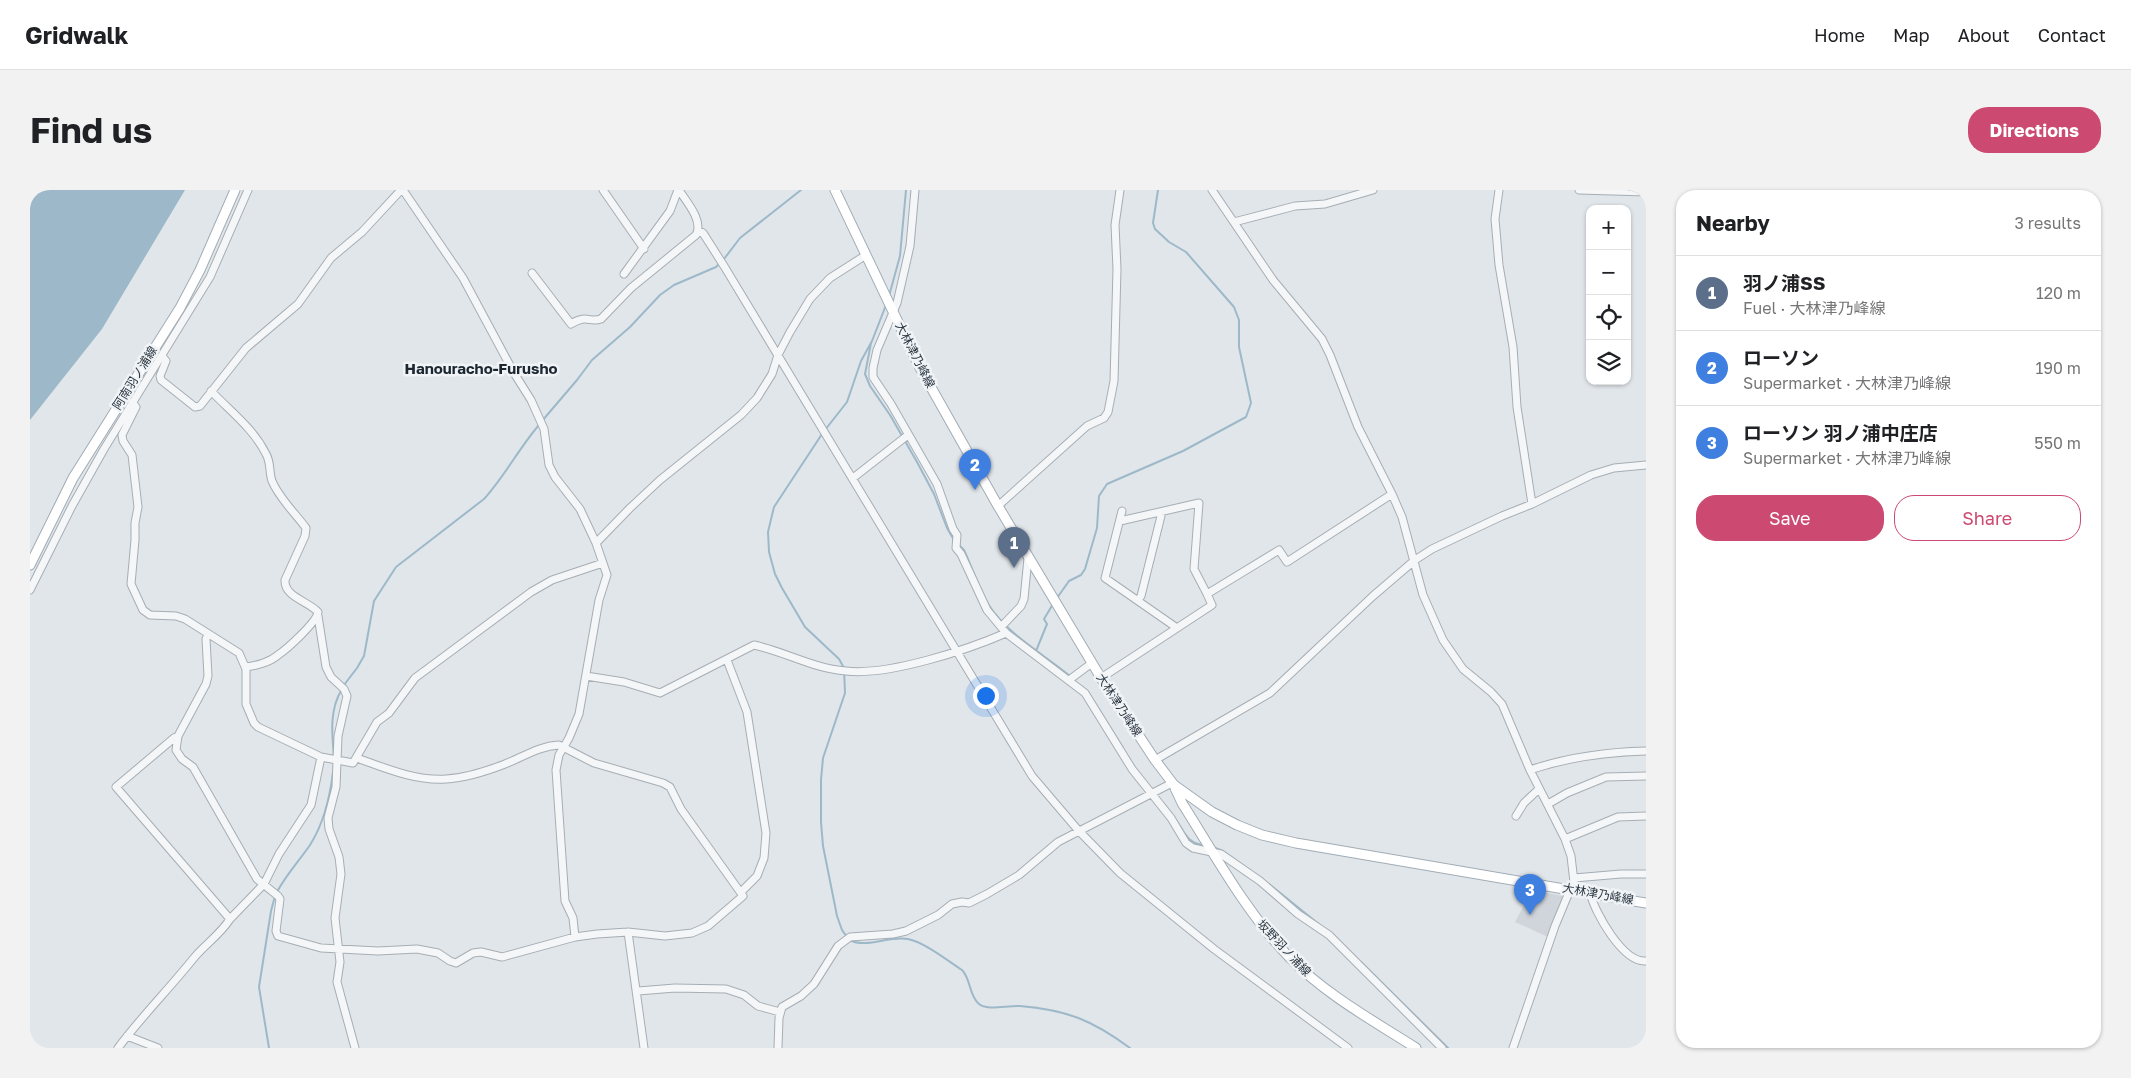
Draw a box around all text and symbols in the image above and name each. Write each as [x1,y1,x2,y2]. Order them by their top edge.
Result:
text: Gridwalk [25,20,129,49]
text: Home [1814,24,1865,46]
text: Map [1893,24,1930,46]
text: About [1958,24,2010,46]
text: Contact [2038,24,2106,46]
button: Directions [1968,107,2101,153]
text: Find us [30,109,152,151]
map controls [1586,205,1631,385]
button: + [1586,205,1631,250]
text: Nearby [1696,210,1770,236]
text: 3 results [2014,213,2081,233]
button: − [1586,250,1631,295]
text: 羽ノ浦SS [1743,271,1825,294]
text: 1 [1708,283,1716,303]
text: 120 m [2036,283,2081,303]
button: locate [1586,295,1631,340]
text: Fuel · 大林津乃峰線 [1743,298,1885,318]
street label: 大林津乃峰線 [892,319,938,390]
button: layers [1586,340,1631,385]
street label: 阿南羽ノ浦線 [109,343,160,412]
text: ローソン [1743,346,1819,369]
text: 2 [1707,358,1717,378]
text: 190 m [2035,358,2081,378]
district label: Hanouracho-Furusho [405,359,557,377]
text: Supermarket · 大林津乃峰線 [1743,373,1951,393]
text: ローソン 羽ノ浦中庄店 [1743,421,1938,444]
text: 3 [1707,433,1717,453]
text: 550 m [2034,433,2081,453]
text: Supermarket · 大林津乃峰線 [1743,448,1951,468]
pin: 2 [959,449,991,490]
button: Save [1696,495,1884,541]
button: Share [1894,495,2081,541]
pin: 1 [998,527,1030,568]
street label: 大林津乃峰線 [1094,670,1145,739]
your location [973,683,999,709]
pin: 3 [1514,874,1546,915]
street label: 大林津乃峰線 [1561,880,1635,907]
street label: 坂野羽ノ浦線 [1254,916,1314,979]

